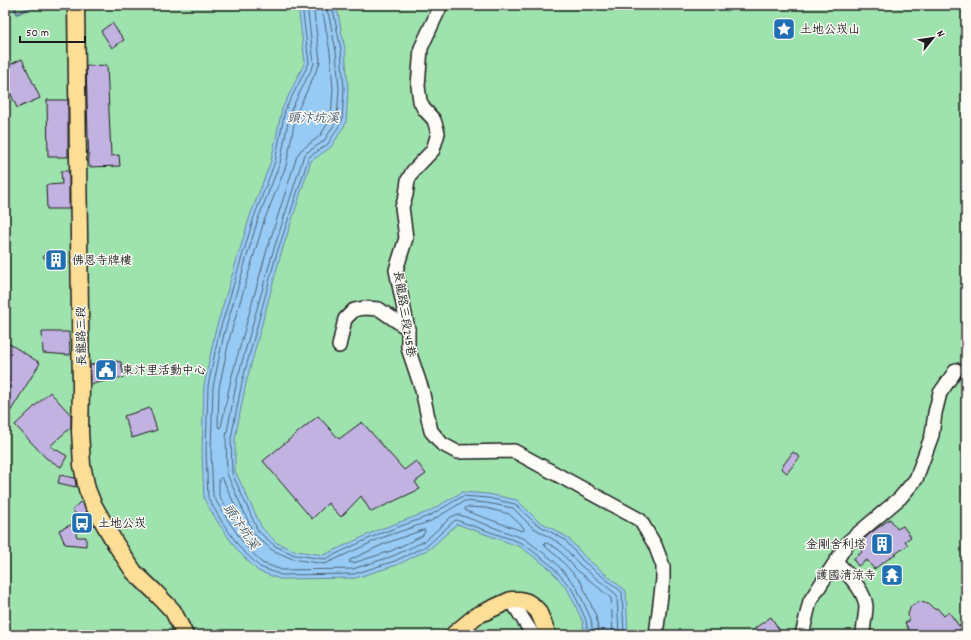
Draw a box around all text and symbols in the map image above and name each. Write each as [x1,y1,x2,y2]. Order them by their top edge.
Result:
place icon: 土地公崁山 [771,16,797,42]
scale bar [20,18,85,44]
north arrow [913,18,953,58]
place label: 土地公崁山 [800,22,860,39]
text: 50 m [26,25,49,42]
text: N [932,28,948,41]
water label: 頭汴坑溪 [287,110,340,129]
building icon: 佛恩寺牌樓 [43,247,69,273]
place label: 佛恩寺牌樓 [72,253,132,270]
street label: 長龍路三段245巷 [388,270,419,359]
street label: 長龍路三段 [73,306,92,366]
public building icon: 東汴里活動中心 [93,357,119,383]
place label: 東汴里活動中心 [122,363,206,380]
water label: 頭汴坑溪 [217,501,263,555]
bus stop icon: 土地公崁 [69,510,95,536]
place label: 土地公崁 [98,516,146,533]
building icon: 金剛舍利塔 [869,531,895,557]
place label: 金剛舍利塔 [806,537,866,554]
temple icon: 護國清涼寺 [879,562,905,588]
place label: 護國清涼寺 [816,568,876,585]

